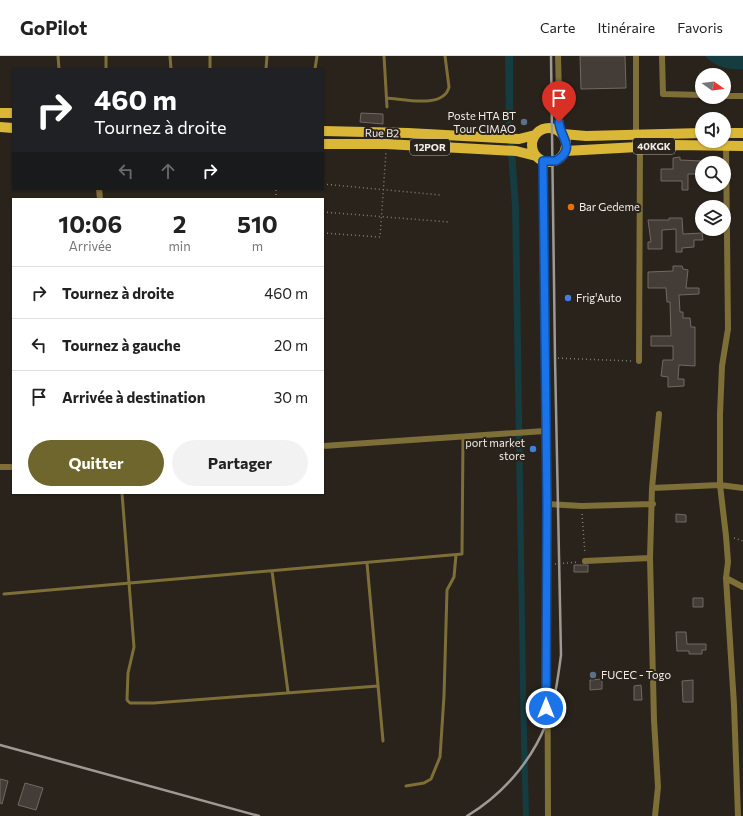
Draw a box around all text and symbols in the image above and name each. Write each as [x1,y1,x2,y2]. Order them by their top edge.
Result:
text: GoPilot [20,16,87,39]
text: Carte [540,19,575,36]
text: Itinéraire [597,19,655,36]
text: Favoris [677,19,723,36]
north arrow [695,68,731,104]
map controls [695,68,731,236]
pin [542,81,576,122]
text: 460 m [94,82,177,116]
icon: right [28,84,80,136]
icon: arrive [548,87,570,109]
place label: Poste HTA BT Tour CIMAO [447,109,516,135]
button: sound [695,112,731,148]
text: Tournez à droite [94,116,227,138]
marker: Poste HTA BT Tour CIMAO [519,117,529,127]
street label: Rue B2 [365,126,399,139]
road number: 40KGK [633,138,675,154]
road number: 12POR [410,139,450,155]
button: search [695,156,731,192]
icon: left [115,160,137,182]
icon: ahead [157,160,179,182]
icon: right [199,160,221,182]
place label: Bar Gedeme [579,200,640,213]
button: layers [695,200,731,236]
marker: Bar Gedeme [566,202,576,212]
text: 10:06 [58,209,122,238]
text: 2 [173,209,186,238]
text: 510 [237,209,278,238]
text: Arrivée [69,238,112,254]
text: min [168,238,191,254]
text: m [252,238,263,254]
icon: right [28,282,50,304]
text: Tournez à droite [62,284,174,302]
text: 460 m [264,284,308,302]
place label: Frig'Auto [576,291,622,304]
marker: Frig'Auto [563,293,573,303]
icon: left [28,334,50,356]
text: Tournez à gauche [62,336,181,354]
text: 20 m [274,336,308,354]
icon: arrive [28,386,50,408]
text: Arrivée à destination [62,388,205,406]
text: 30 m [274,388,308,406]
place label: port market store [465,436,525,462]
button: Quitter [28,440,164,486]
button: Partager [172,440,308,486]
marker: port market store [528,444,538,454]
place label: FUCEC - Togo [601,668,671,681]
marker: FUCEC - Togo [588,670,598,680]
position arrow [525,687,567,729]

